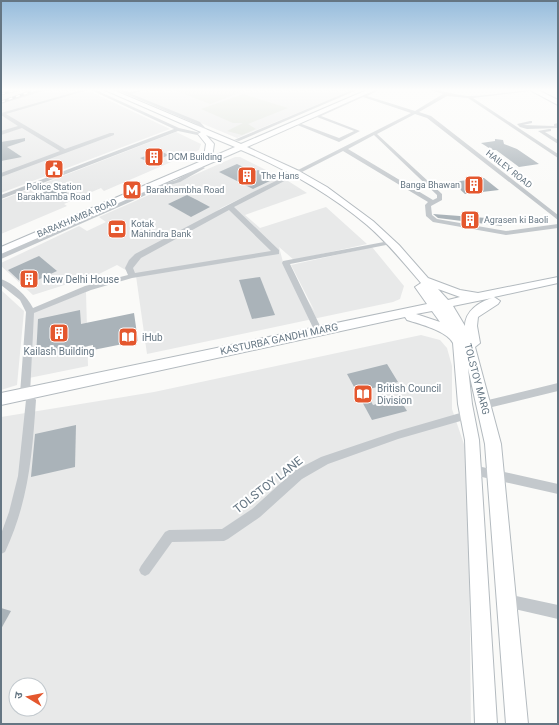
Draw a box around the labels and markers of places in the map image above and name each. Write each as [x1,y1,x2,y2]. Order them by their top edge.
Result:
building icon: DCM Building [143,146,165,168]
place label: DCM Building [168,152,222,162]
public building icon: Police Station Barakhamba Road [43,158,65,180]
building icon: The Hans [236,165,258,187]
place label: The Hans [261,171,300,181]
building icon: Banga Bhawan [463,174,485,196]
metro station icon: Barakhambha Road [121,179,143,201]
place label: Banga Bhawan [400,180,460,190]
place label: Police Station Barakhamba Road [17,182,91,202]
place label: Barakhambha Road [146,185,224,195]
building icon: Agrasen ki Baoli [459,209,481,231]
place label: Agrasen ki Baoli [484,215,548,225]
bank icon: Kotak Mahindra Bank [106,218,128,240]
place label: Kotak Mahindra Bank [131,219,191,239]
building icon: New Delhi House [18,268,40,290]
place label: New Delhi House [43,274,119,285]
building icon: Kailash Building [48,322,70,344]
library icon: iHub [117,326,139,348]
place label: iHub [142,332,163,343]
place label: Kailash Building [24,346,94,357]
library icon: British Council Division [352,383,374,405]
place label: British Council Division [377,383,441,406]

